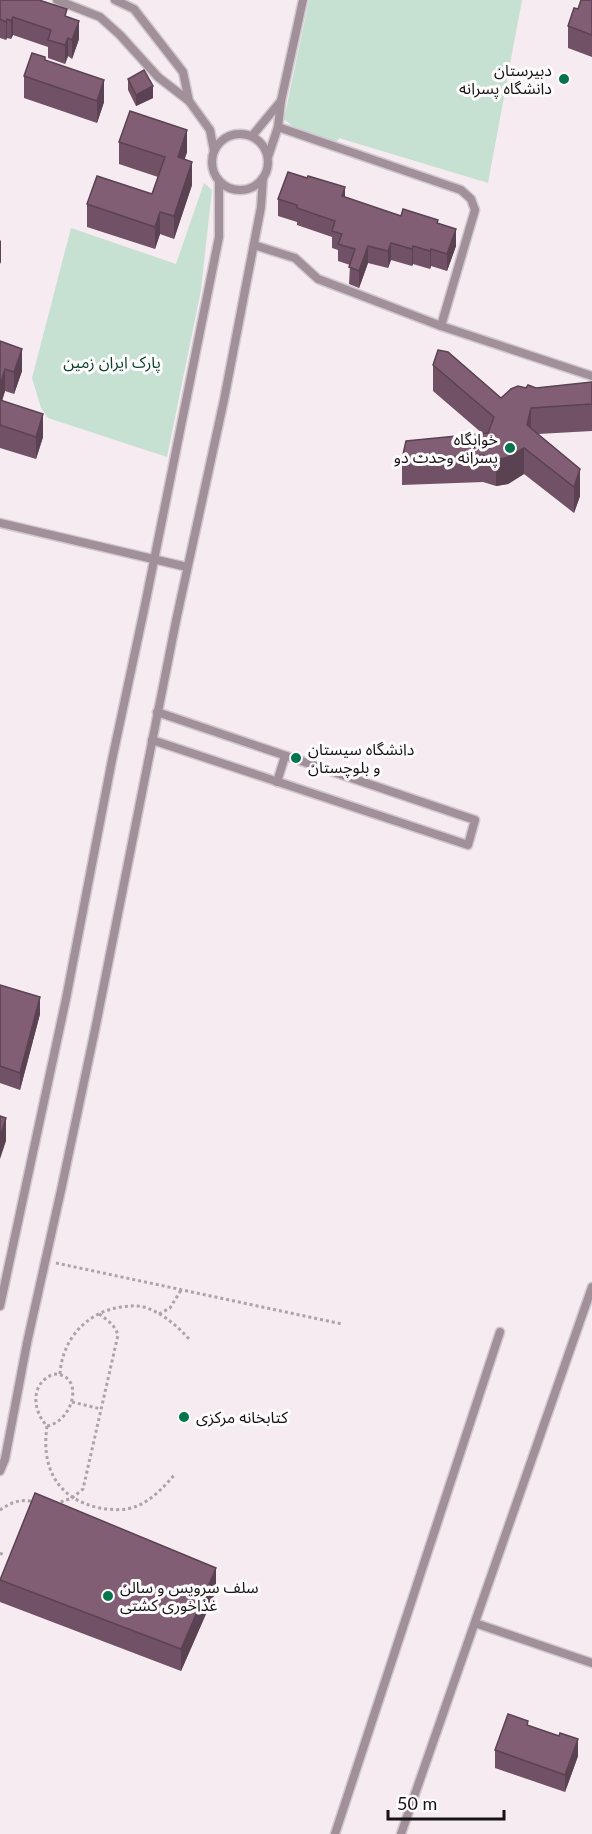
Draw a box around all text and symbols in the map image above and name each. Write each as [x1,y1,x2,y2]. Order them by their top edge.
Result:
place label: دبیرستان دانشگاه پسرانه [459,60,552,99]
marker: دبیرستان دانشگاه پسرانه [557,72,571,86]
park label: پارک ایران زمین [63,352,161,373]
place label: خوابگاه پسرانه وحدت دو [394,429,498,468]
marker: خوابگاه پسرانه وحدت دو [503,441,517,455]
place label: دانشگاه سیستان و بلوچستان [308,739,414,778]
marker: دانشگاه سیستان و بلوچستان [289,751,303,765]
place label: کتابخانه مرکزی [196,1407,288,1427]
marker: کتابخانه مرکزی [177,1410,191,1424]
place label: سلف سرویس و سالن غذاخوری کشتی [120,1577,259,1615]
marker: سلف سرویس و سالن غذاخوری کشتی [101,1589,115,1603]
scale bar [388,1783,504,1821]
text: 50 m [397,1792,437,1814]

